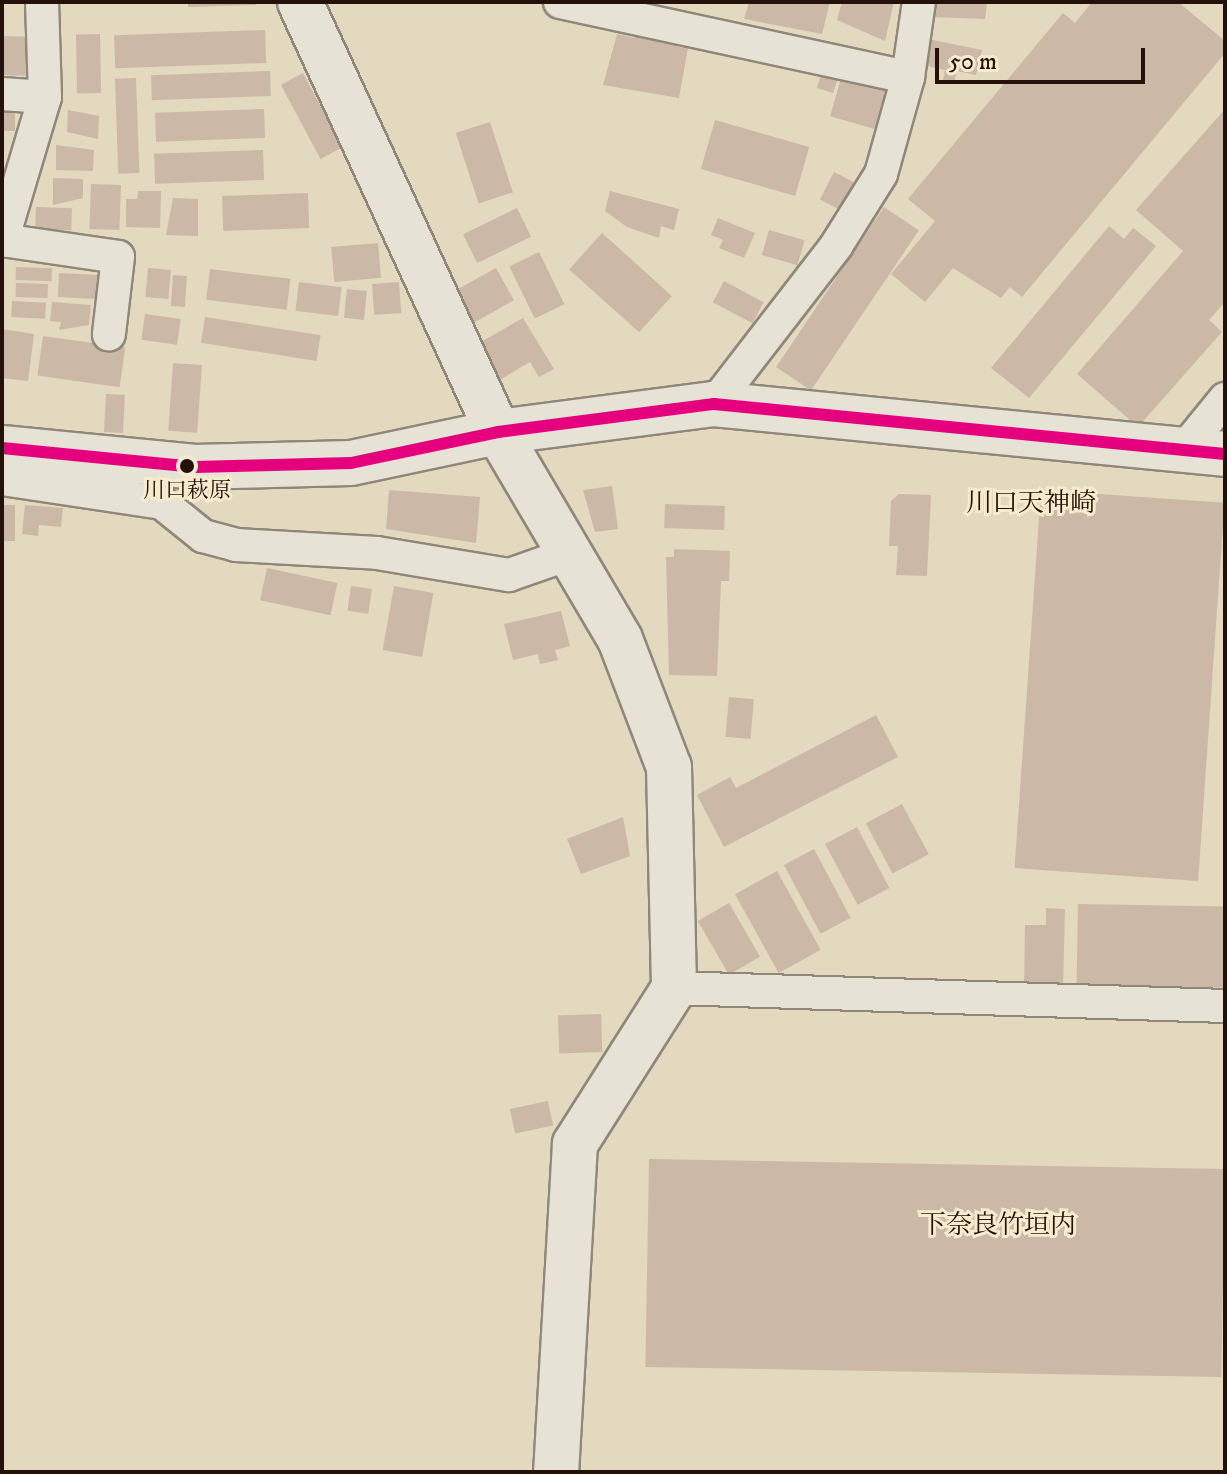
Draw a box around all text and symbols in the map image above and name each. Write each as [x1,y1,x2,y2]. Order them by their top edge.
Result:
scale bar [939,32,1149,82]
text: 50 m [949,47,997,77]
marker: 川口萩原 [179,458,195,474]
place label: 川口萩原 [143,478,231,504]
district label: 川口天神崎 [966,488,1096,520]
district label: 下奈良竹垣内 [920,1210,1076,1242]

